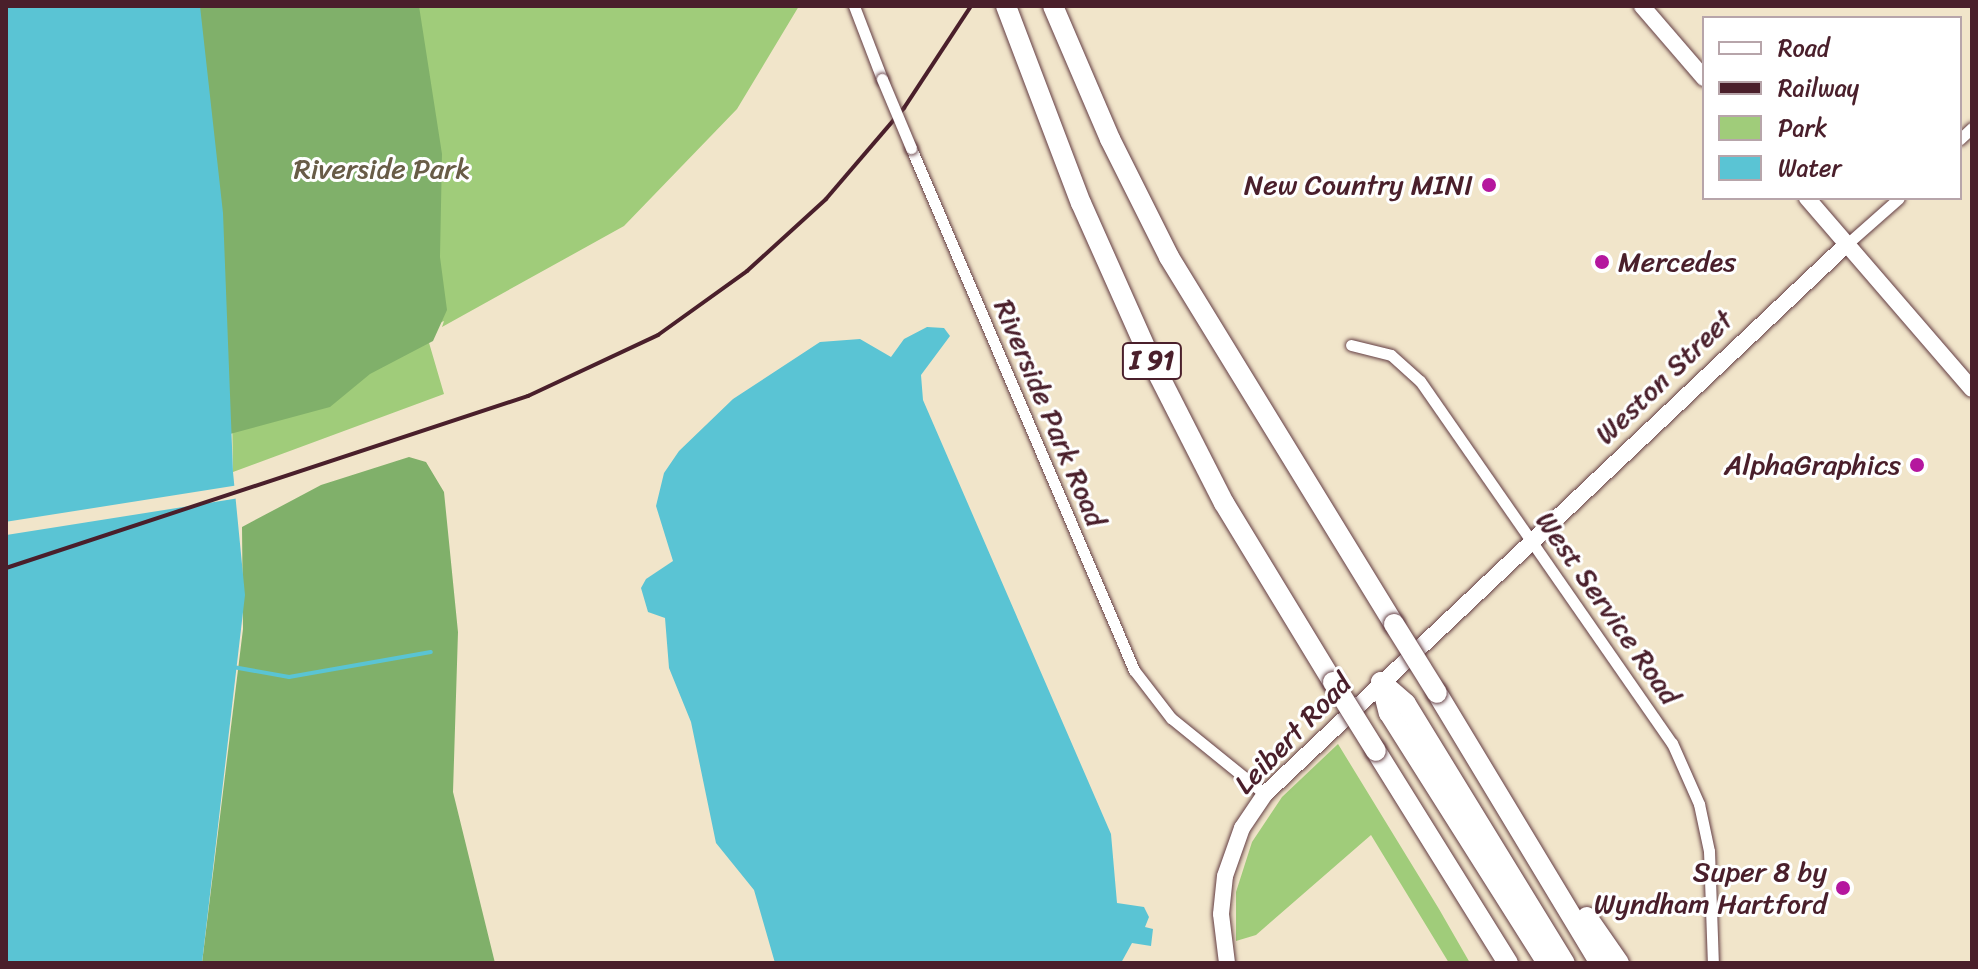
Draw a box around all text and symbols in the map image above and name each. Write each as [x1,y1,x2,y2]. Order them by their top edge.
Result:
legend [1702,16,1962,200]
text: Road [1778,27,1829,69]
text: Railway [1778,67,1859,109]
text: Park [1778,107,1827,149]
text: Water [1778,147,1841,189]
park label: Riverside Park [294,152,470,186]
place label: New Country MINI [1243,168,1473,202]
marker: New Country MINI [1480,176,1498,194]
place label: Mercedes [1618,245,1736,279]
marker: Mercedes [1593,253,1611,271]
street label: Riverside Park Road [987,294,1113,532]
street label: Weston Street [1588,303,1740,451]
road number: I 91 [1120,339,1184,383]
place label: AlphaGraphics [1724,448,1901,482]
marker: AlphaGraphics [1908,456,1926,474]
street label: West Service Road [1529,505,1687,711]
street label: Leibert Road [1227,667,1359,801]
place label: Super 8 by Wyndham Hartford [1593,855,1827,921]
marker: Super 8 by Wyndham Hartford [1834,879,1852,897]

